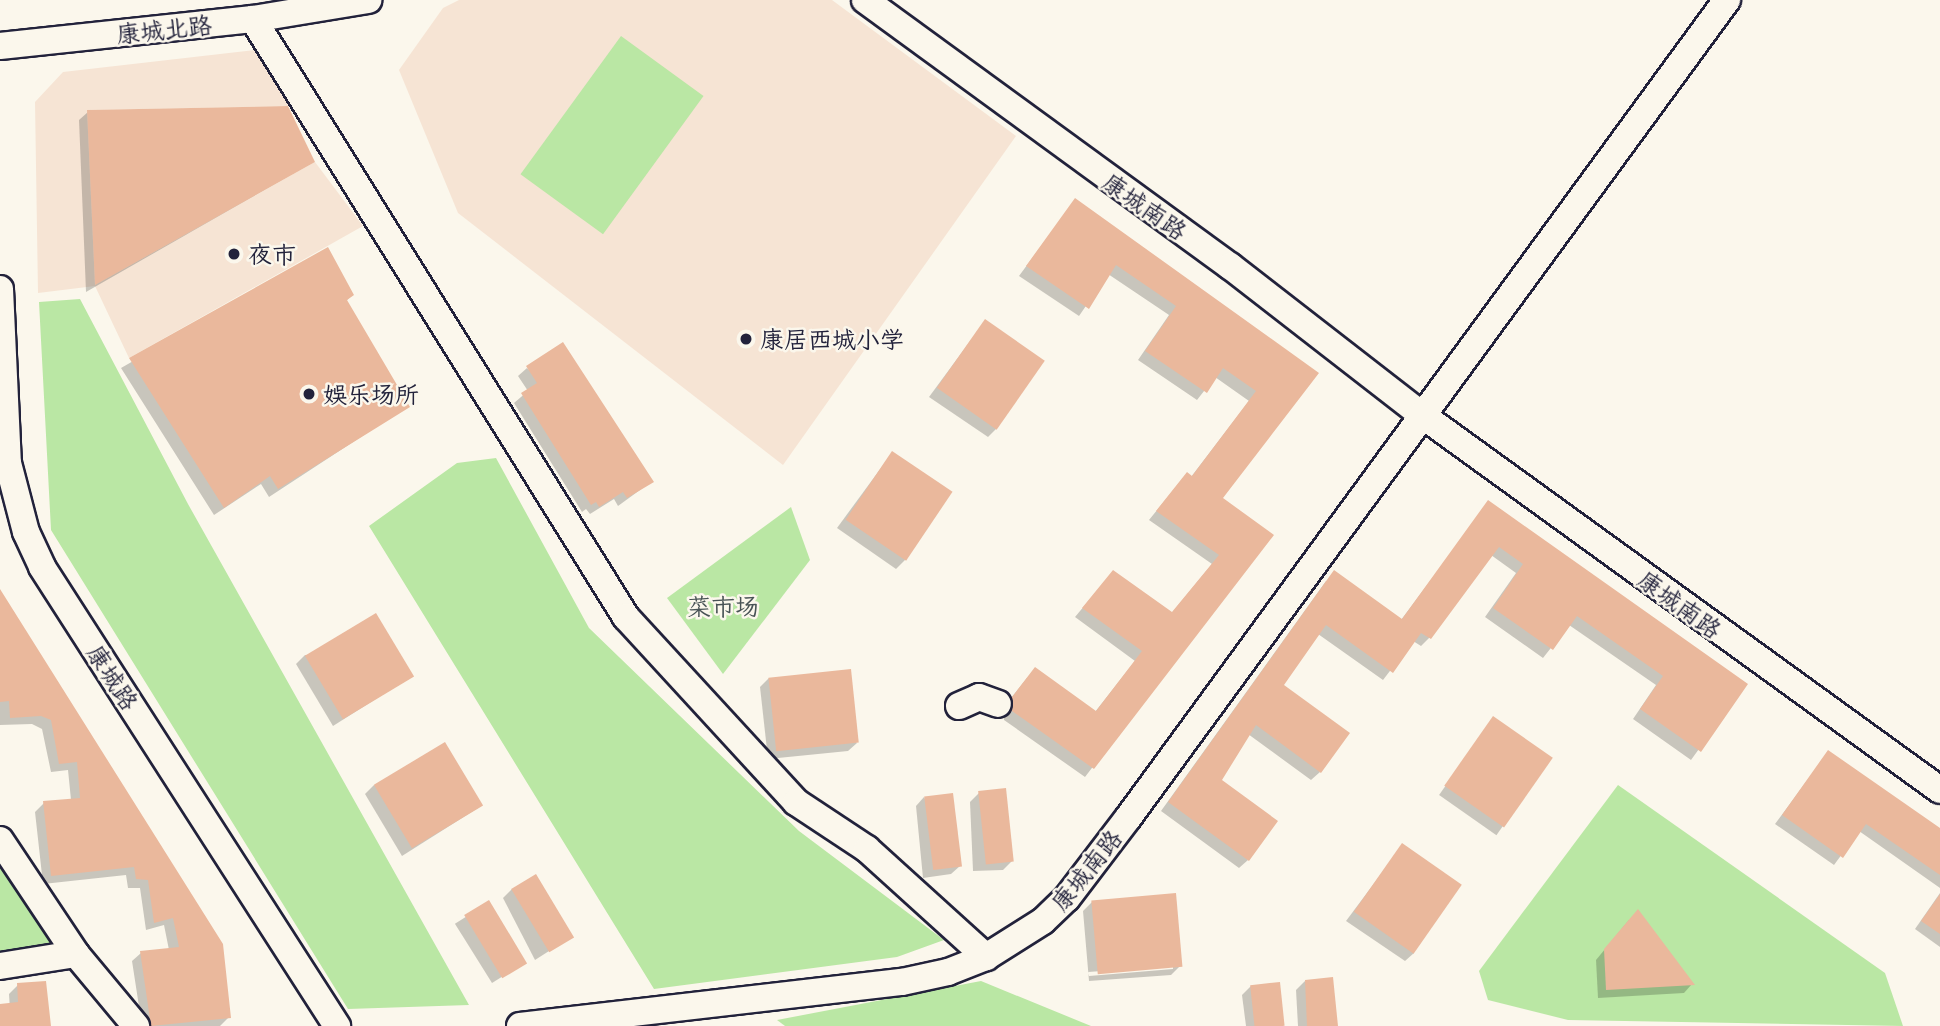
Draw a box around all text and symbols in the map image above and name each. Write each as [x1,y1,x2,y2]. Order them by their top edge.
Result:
street label: 康城北路 [115,10,213,48]
street label: 康城南路 [1097,167,1193,245]
place label: 夜市 [248,240,296,268]
marker: 夜市 [226,246,242,262]
place label: 康居西城小学 [760,325,904,353]
marker: 康居西城小学 [738,331,754,347]
place label: 娱乐场所 [323,380,419,408]
marker: 娱乐场所 [301,386,317,402]
street label: 康城南路 [1633,564,1727,644]
park label: 菜市场 [687,592,759,620]
street label: 康城路 [81,639,145,715]
street label: 康城南路 [1045,824,1127,916]

